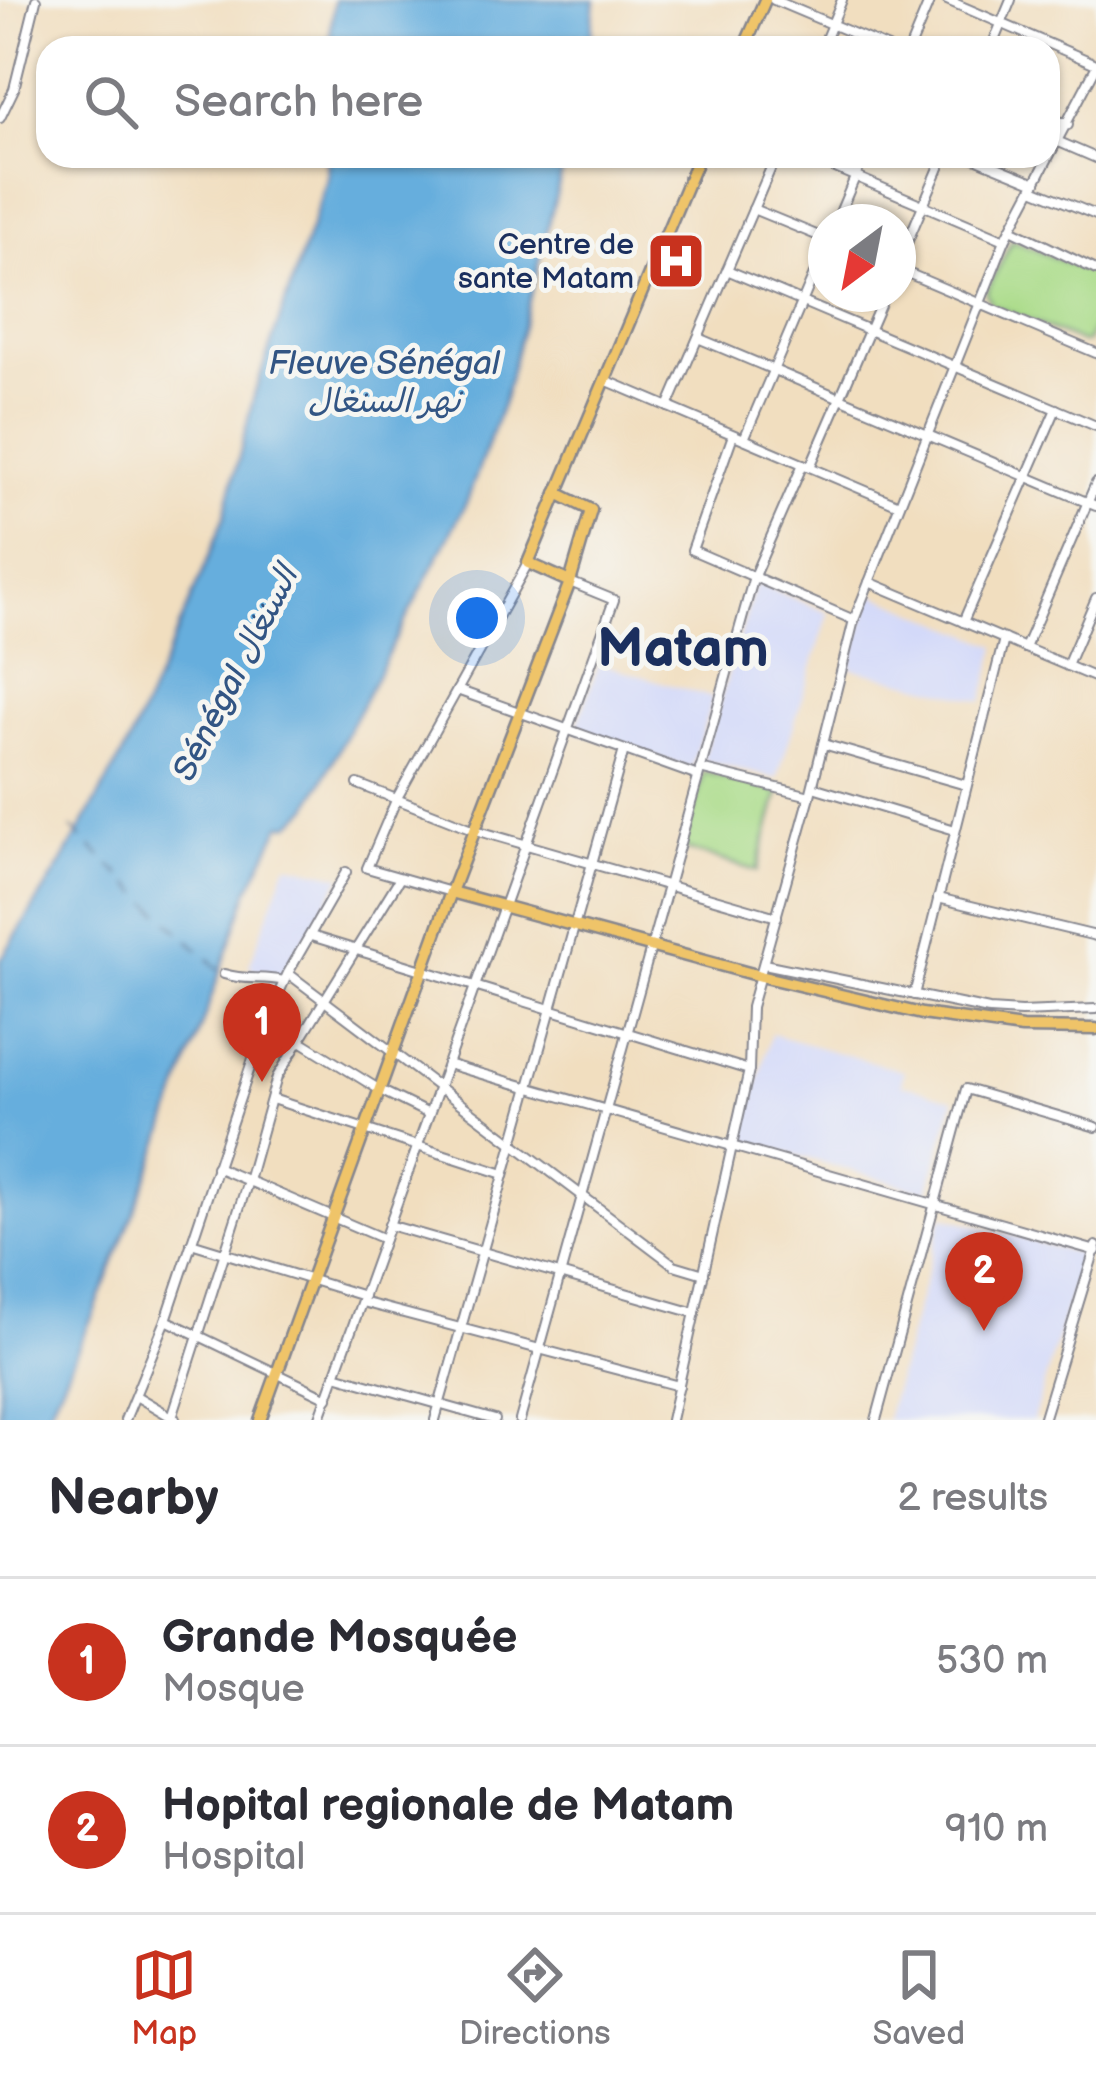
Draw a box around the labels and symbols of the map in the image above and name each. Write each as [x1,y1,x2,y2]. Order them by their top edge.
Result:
north arrow [808,204,916,312]
place label: Centre de sante Matam [458,227,634,297]
hospital icon: Centre de sante Matam [645,230,707,292]
water label: Fleuve Sénégal نهر السنغال [268,344,501,422]
water label: Sénégal السنغال [165,557,309,788]
your location [447,588,507,648]
district label: Matam [597,617,769,682]
pin: 1 [223,983,301,1082]
pin: 2 [945,1232,1023,1331]

